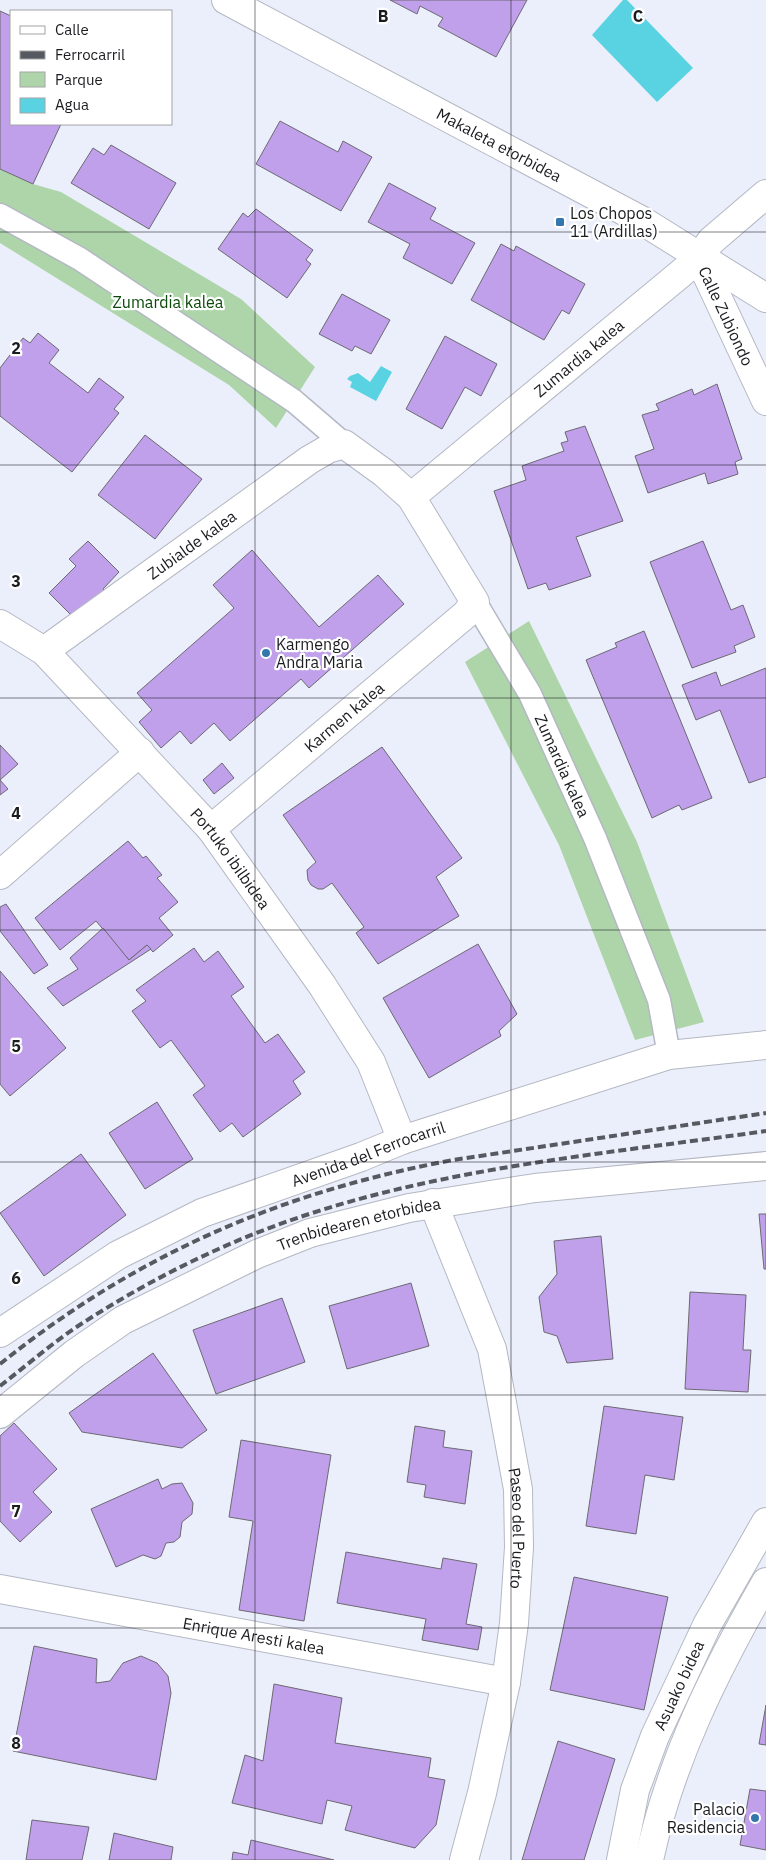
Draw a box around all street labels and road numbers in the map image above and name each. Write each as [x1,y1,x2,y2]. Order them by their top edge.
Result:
street label: Makaleta etorbidea [433,103,565,186]
street label: Calle Zubiondo [694,263,758,369]
street label: Zumardia kalea [530,315,628,401]
street label: Zubialde kalea [143,506,240,583]
street label: Karmen kalea [300,677,389,756]
street label: Zumardia kalea [531,711,595,821]
street label: Portuko ibilbidea [186,804,275,913]
street label: Avenida del Ferrocarril [289,1117,448,1191]
street label: Trenbidearen etorbidea [274,1193,443,1255]
street label: Paseo del Puerto [504,1466,529,1590]
street label: Enrique Aresti kalea [181,1613,327,1659]
street label: Asuako bidea [649,1637,708,1733]

